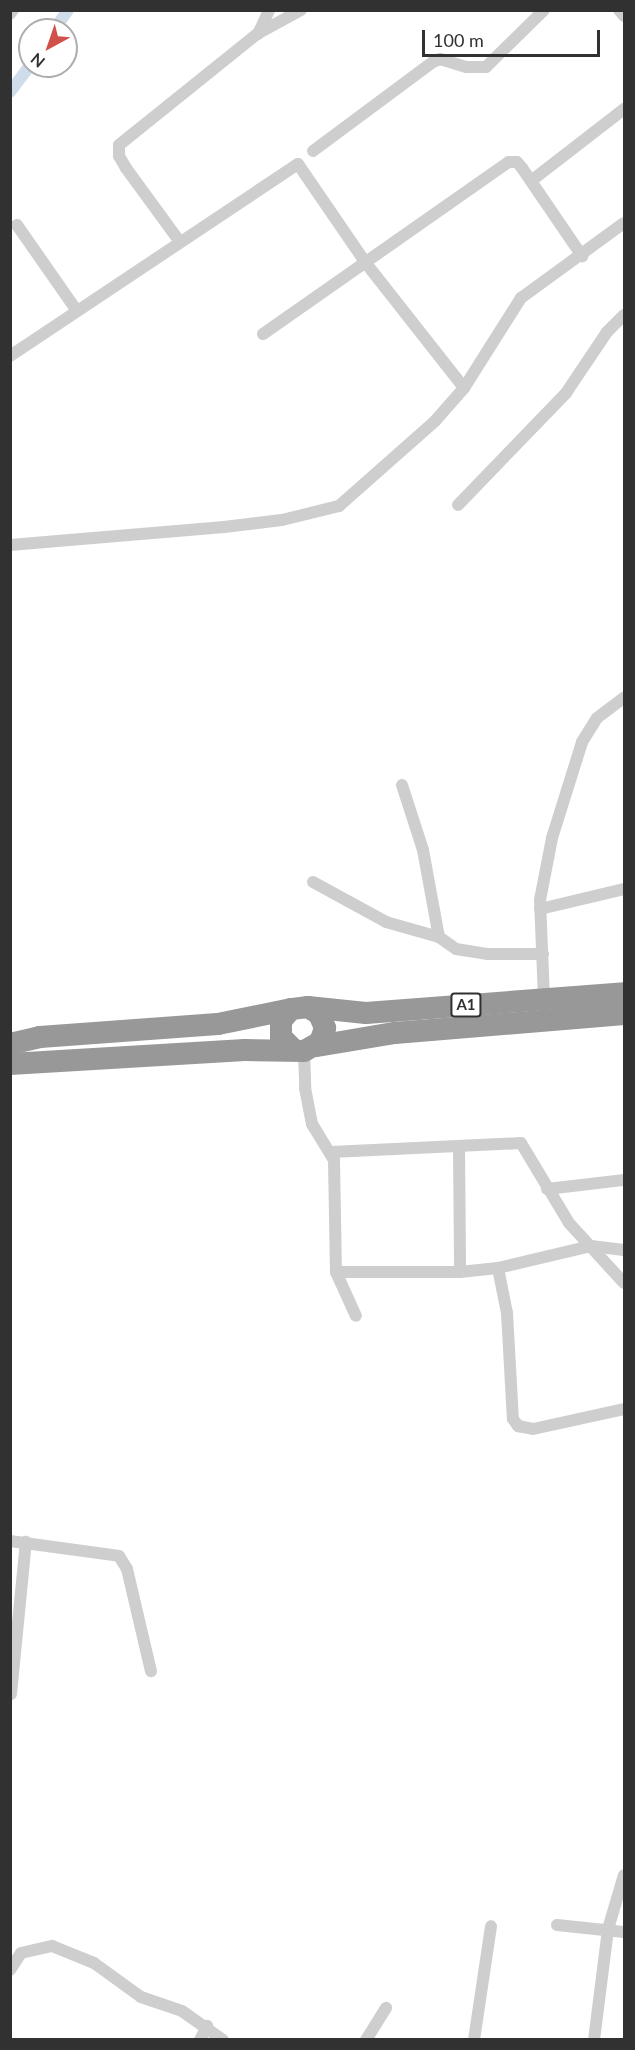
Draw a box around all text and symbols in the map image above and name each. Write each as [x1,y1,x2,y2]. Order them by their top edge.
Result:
north arrow [18,18,78,78]
scale bar [425,18,604,56]
text: 100 m [433,29,484,51]
text: N [27,49,48,72]
road number: A1 [450,993,482,1017]

